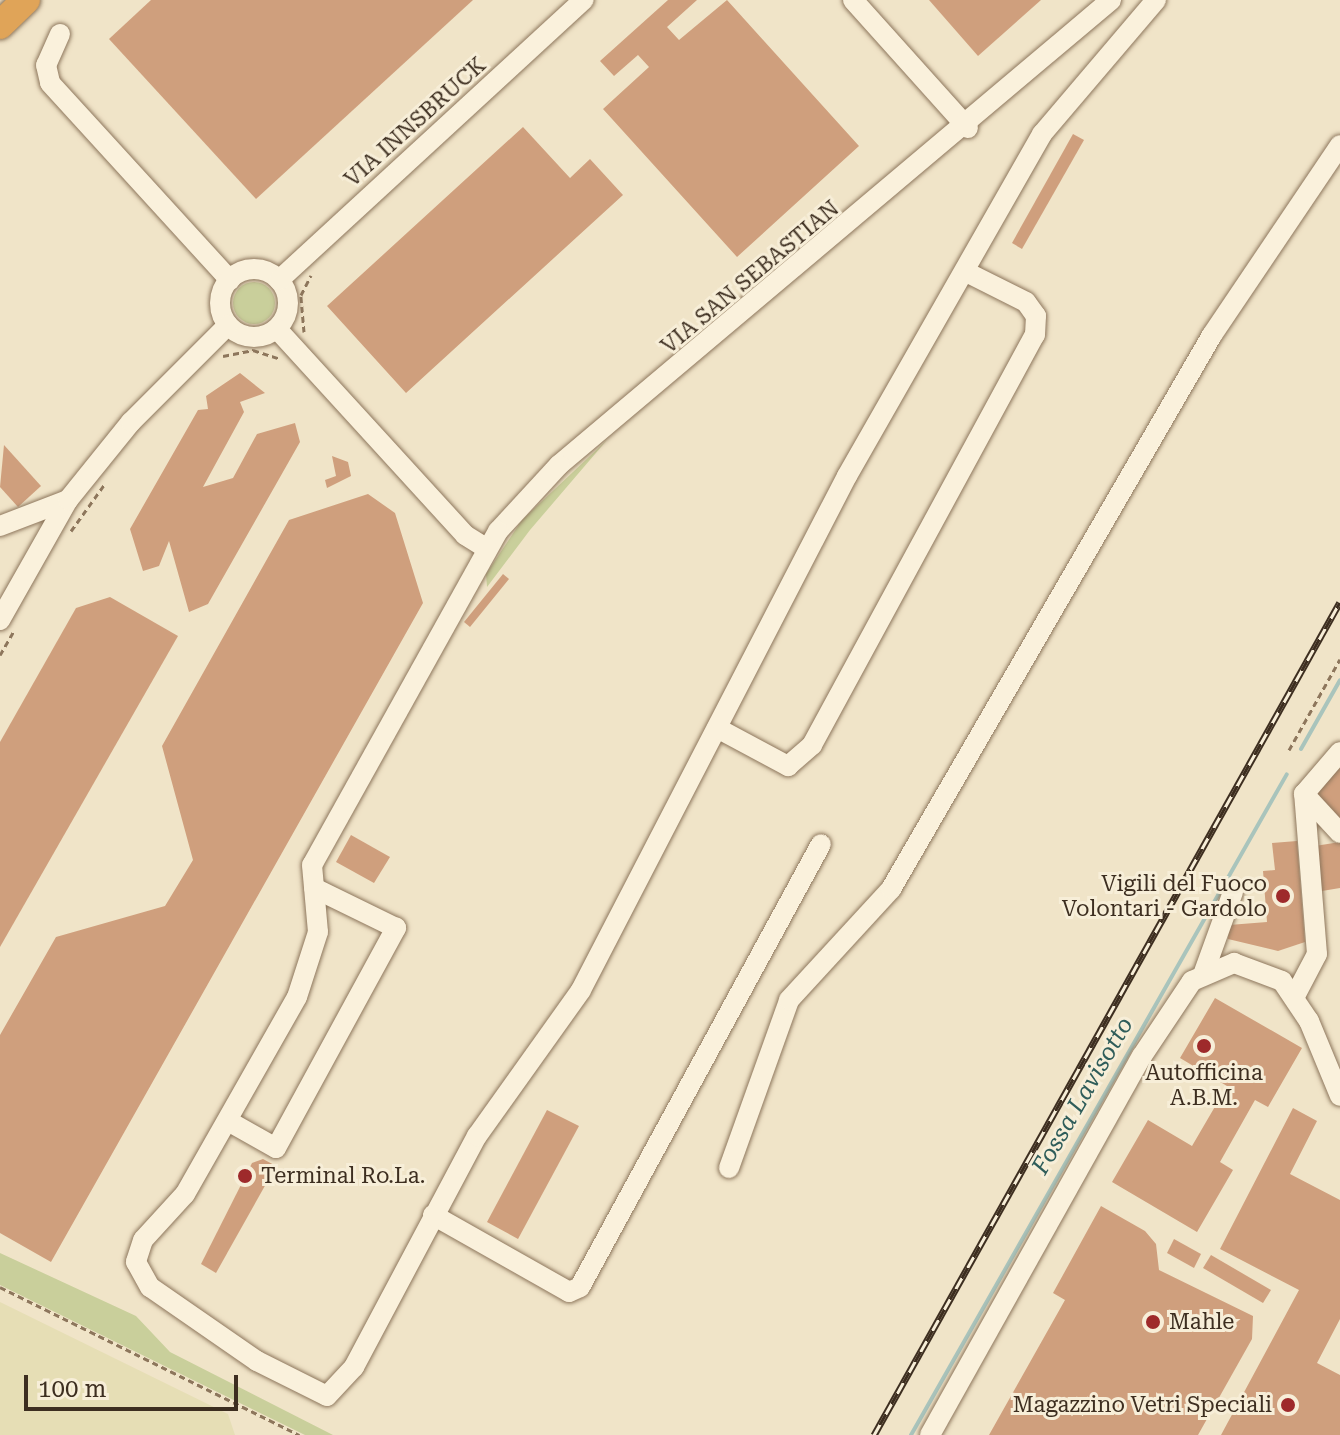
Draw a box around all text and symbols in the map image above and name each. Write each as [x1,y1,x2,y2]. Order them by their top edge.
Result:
street label: VIA INNSBRUCK [339,52,491,192]
street label: VIA SAN SEBASTIAN [656,195,844,359]
place label: Vigili del Fuoco Volontari - Gardolo [1062,870,1267,922]
marker: Vigili del Fuoco Volontari - Gardolo [1274,887,1292,905]
water label: Fossa Lavisotto [1026,1012,1140,1180]
marker: Autofficina A.B.M. [1195,1037,1213,1055]
place label: Autofficina A.B.M. [1145,1059,1263,1110]
place label: Terminal Ro.La. [261,1163,425,1189]
marker: Terminal Ro.La. [236,1167,254,1185]
place label: Mahle [1169,1309,1234,1335]
marker: Mahle [1144,1313,1162,1331]
scale bar [28,1359,242,1409]
text: 100 m [38,1375,106,1403]
place label: Magazzino Vetri Speciali [1013,1392,1272,1418]
marker: Magazzino Vetri Speciali [1279,1396,1297,1414]

